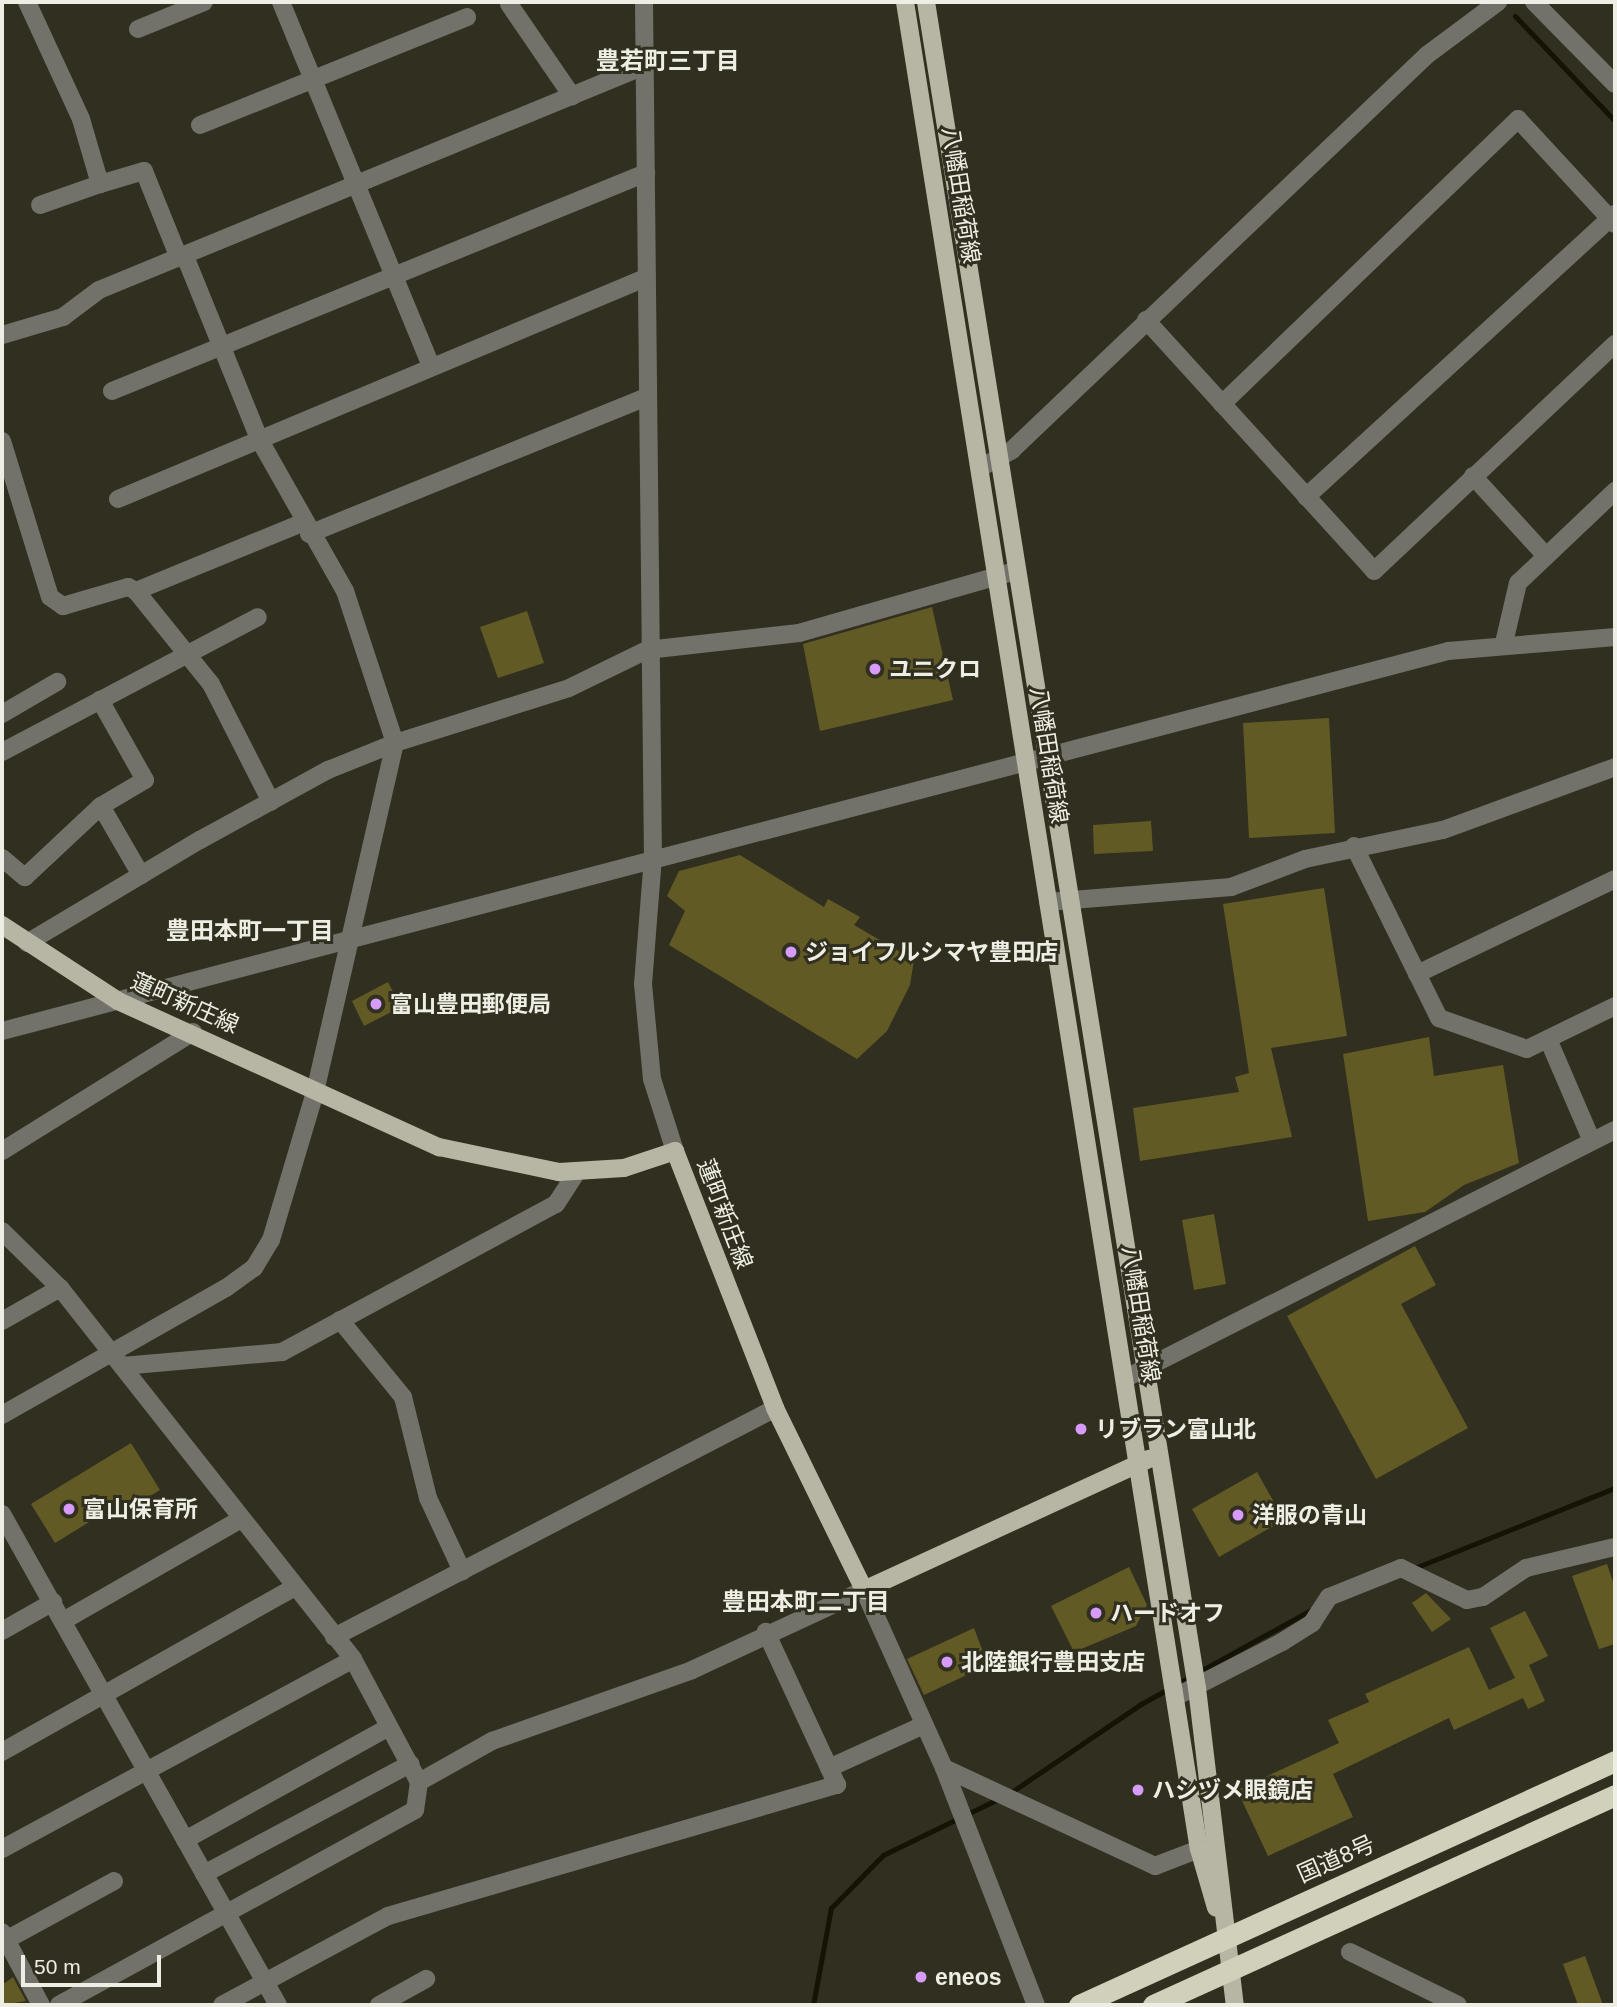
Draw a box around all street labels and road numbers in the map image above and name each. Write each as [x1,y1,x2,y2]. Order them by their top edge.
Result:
street label: 八幡田稲荷線 [937,125,985,265]
street label: 八幡田稲荷線 [1025,685,1073,825]
street label: 蓮町新庄線 [127,967,243,1039]
street label: 蓮町新庄線 [692,1155,758,1273]
street label: 八幡田稲荷線 [1117,1244,1165,1384]
street label: 国道8号 [1293,1830,1379,1888]

